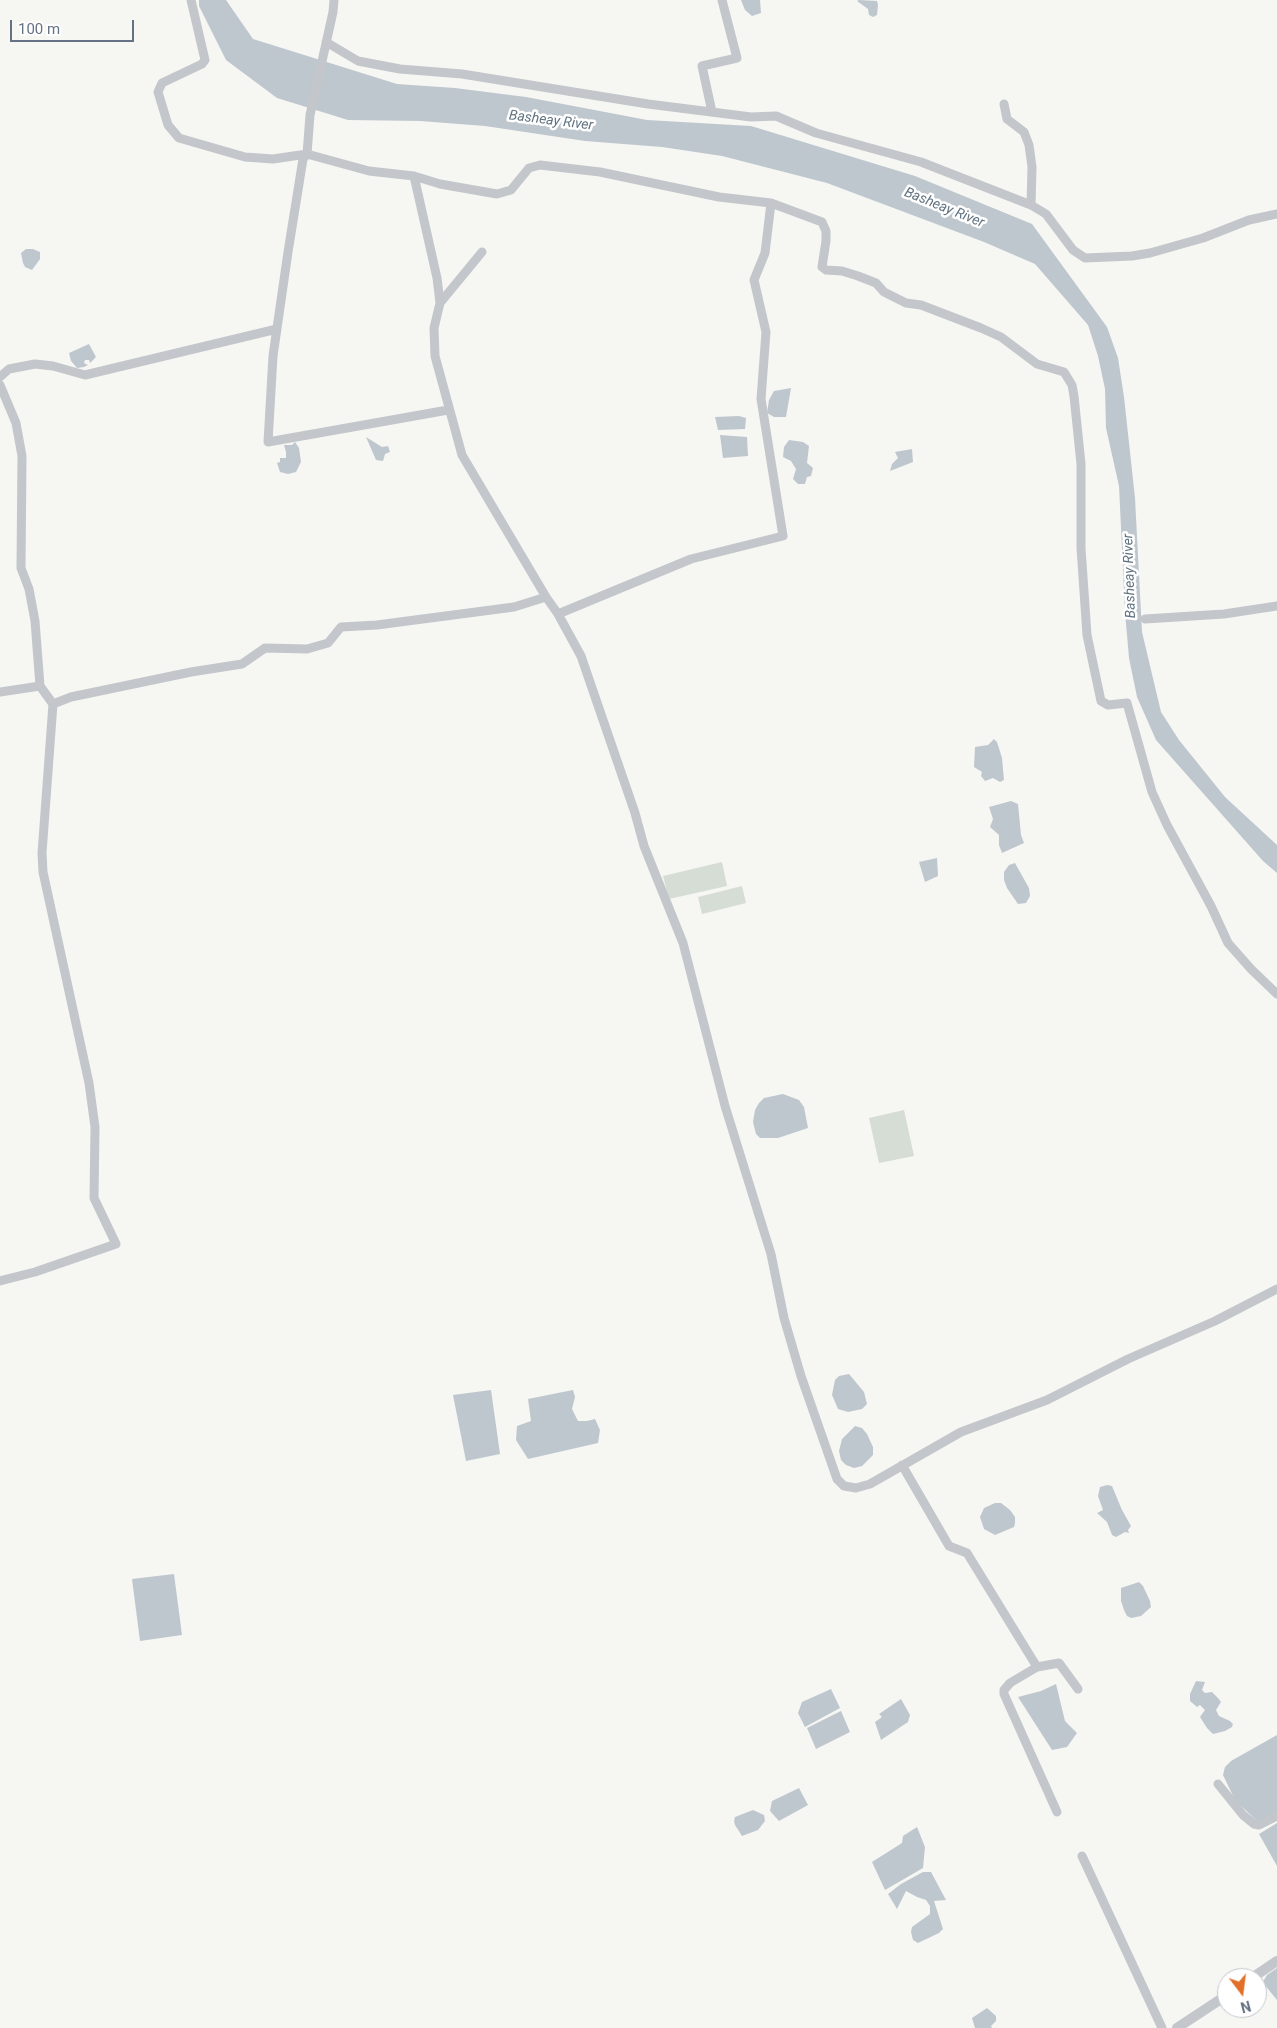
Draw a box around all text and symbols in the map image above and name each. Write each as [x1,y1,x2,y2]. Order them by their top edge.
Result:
scale bar [12,10,136,42]
text: 100 m [18,20,60,38]
water label: Basheay River [508,108,594,134]
water label: Basheay River [902,184,986,232]
water label: Basheay River [1120,533,1140,619]
north arrow [1217,1968,1267,2018]
text: N [1239,1998,1252,2016]

